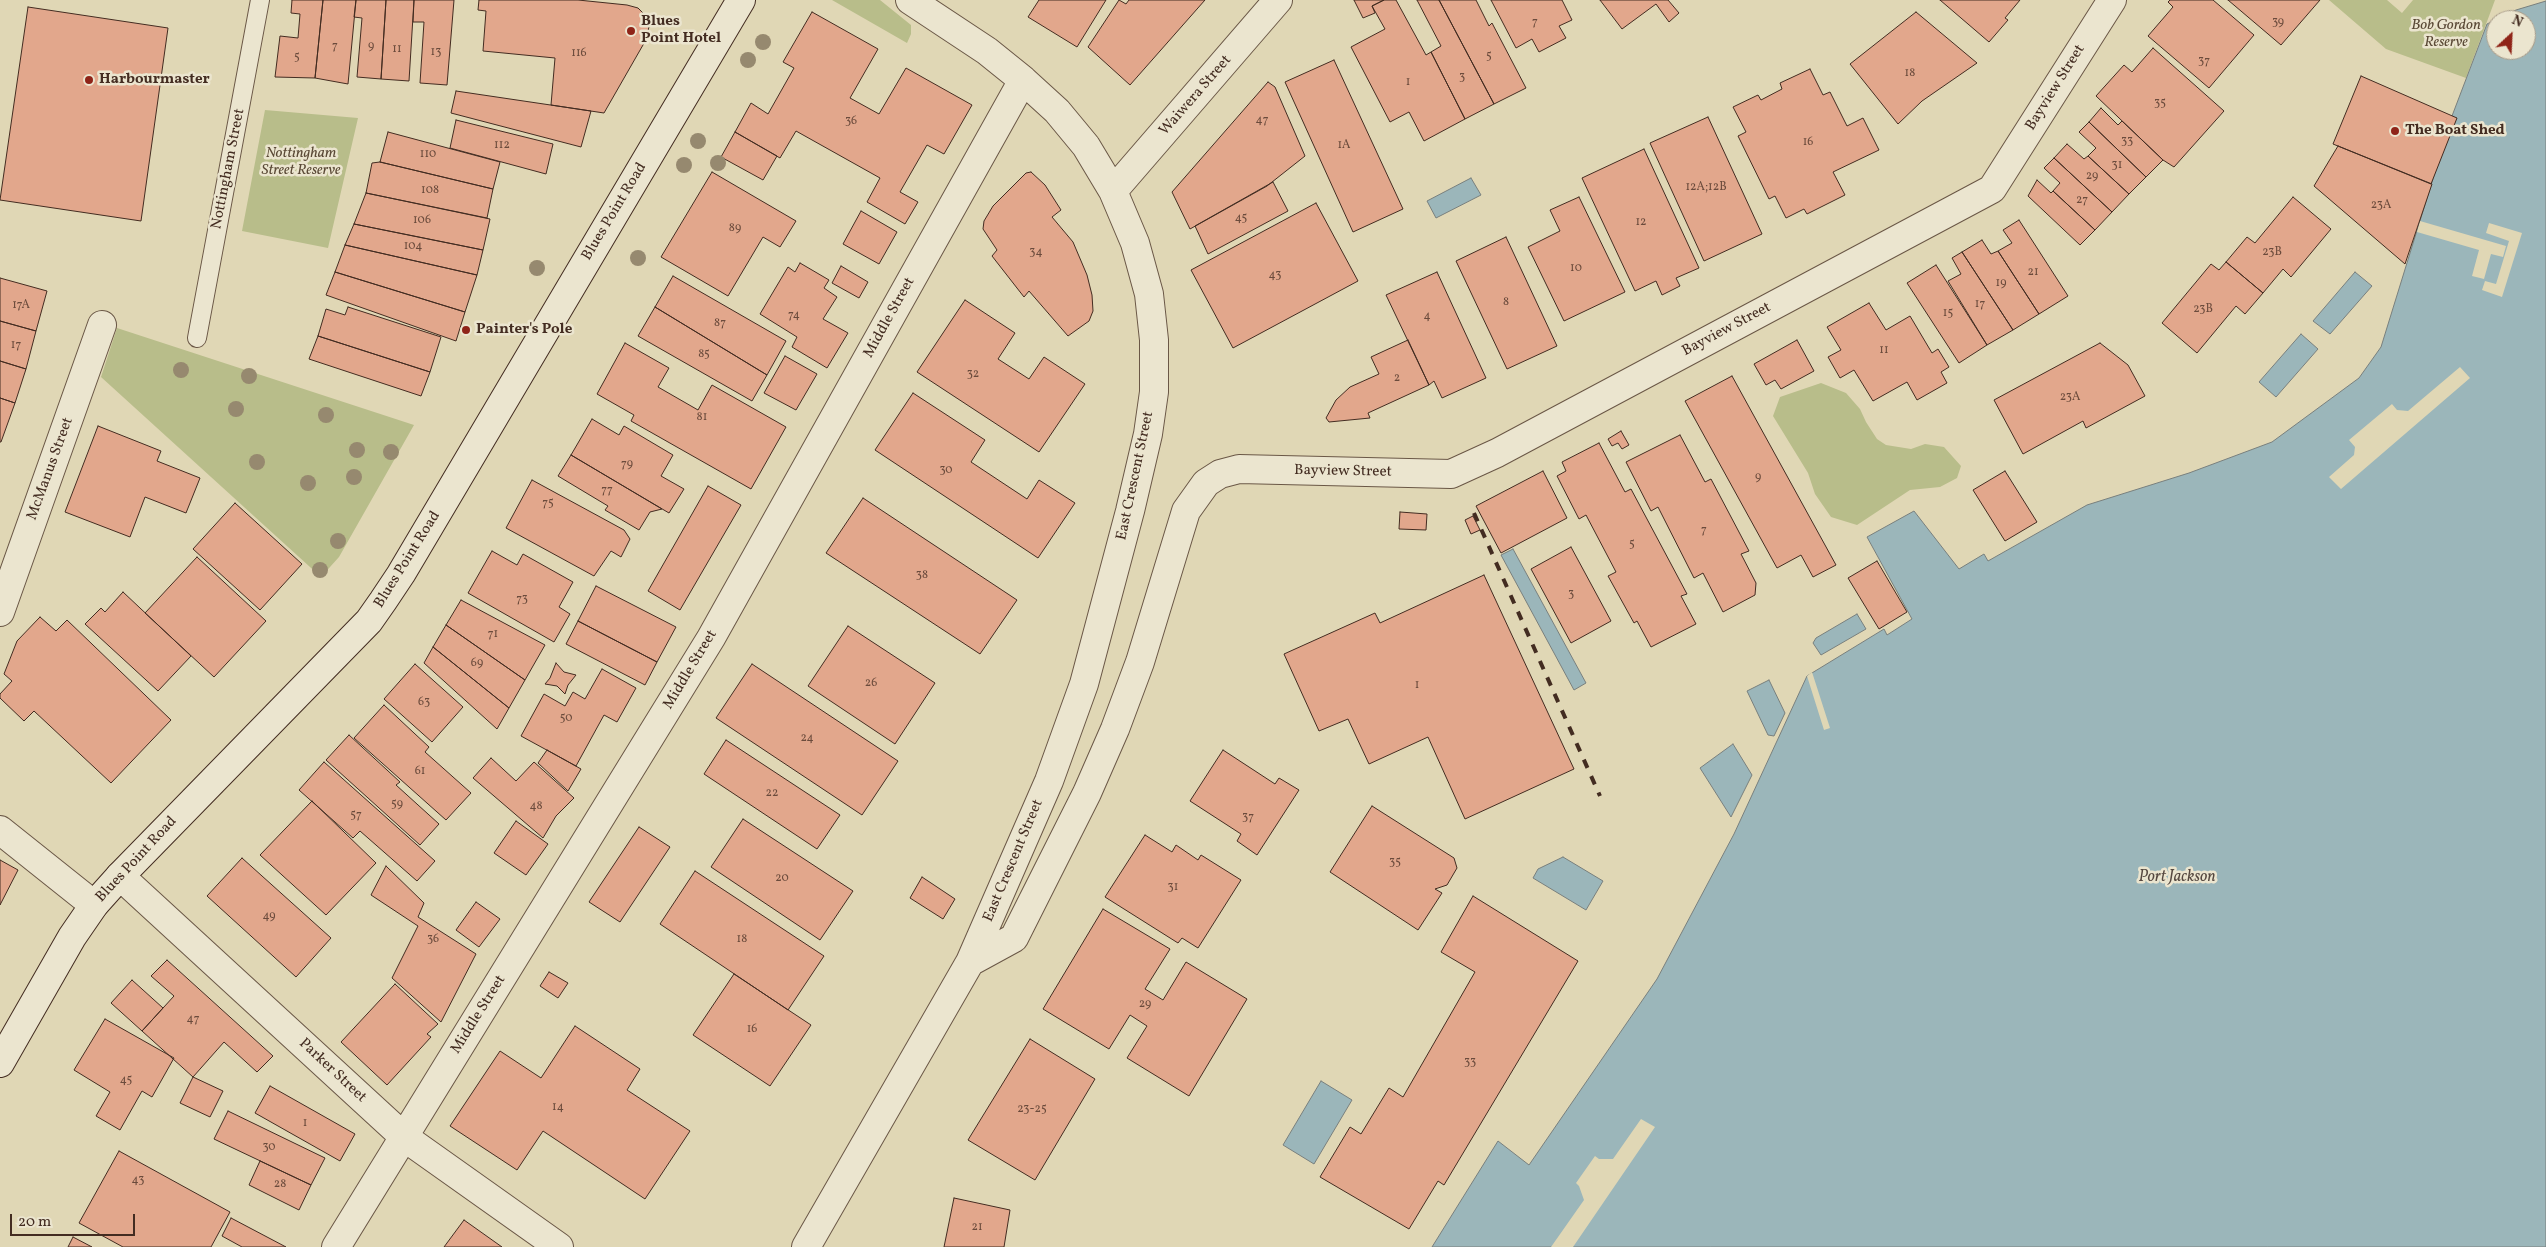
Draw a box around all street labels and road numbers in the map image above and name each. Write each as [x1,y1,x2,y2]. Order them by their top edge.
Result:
street label: Bayview Street [2022,42,2090,134]
street label: Waiwera Street [1156,52,1236,140]
street label: Nottingham Street [208,107,250,231]
street label: Blues Point Road [579,160,651,264]
street label: Middle Street [860,275,920,361]
street label: Bayview Street [1680,299,1774,361]
street label: East Crescent Street [1114,410,1158,542]
street label: McManus Street [24,415,78,523]
street label: Bayview Street [1294,462,1392,482]
street label: Blues Point Road [371,508,445,612]
street label: Middle Street [660,627,722,713]
street label: East Crescent Street [980,797,1048,925]
street label: Blues Point Road [93,813,181,907]
street label: Middle Street [448,972,510,1058]
street label: Parker Street [294,1035,370,1107]

